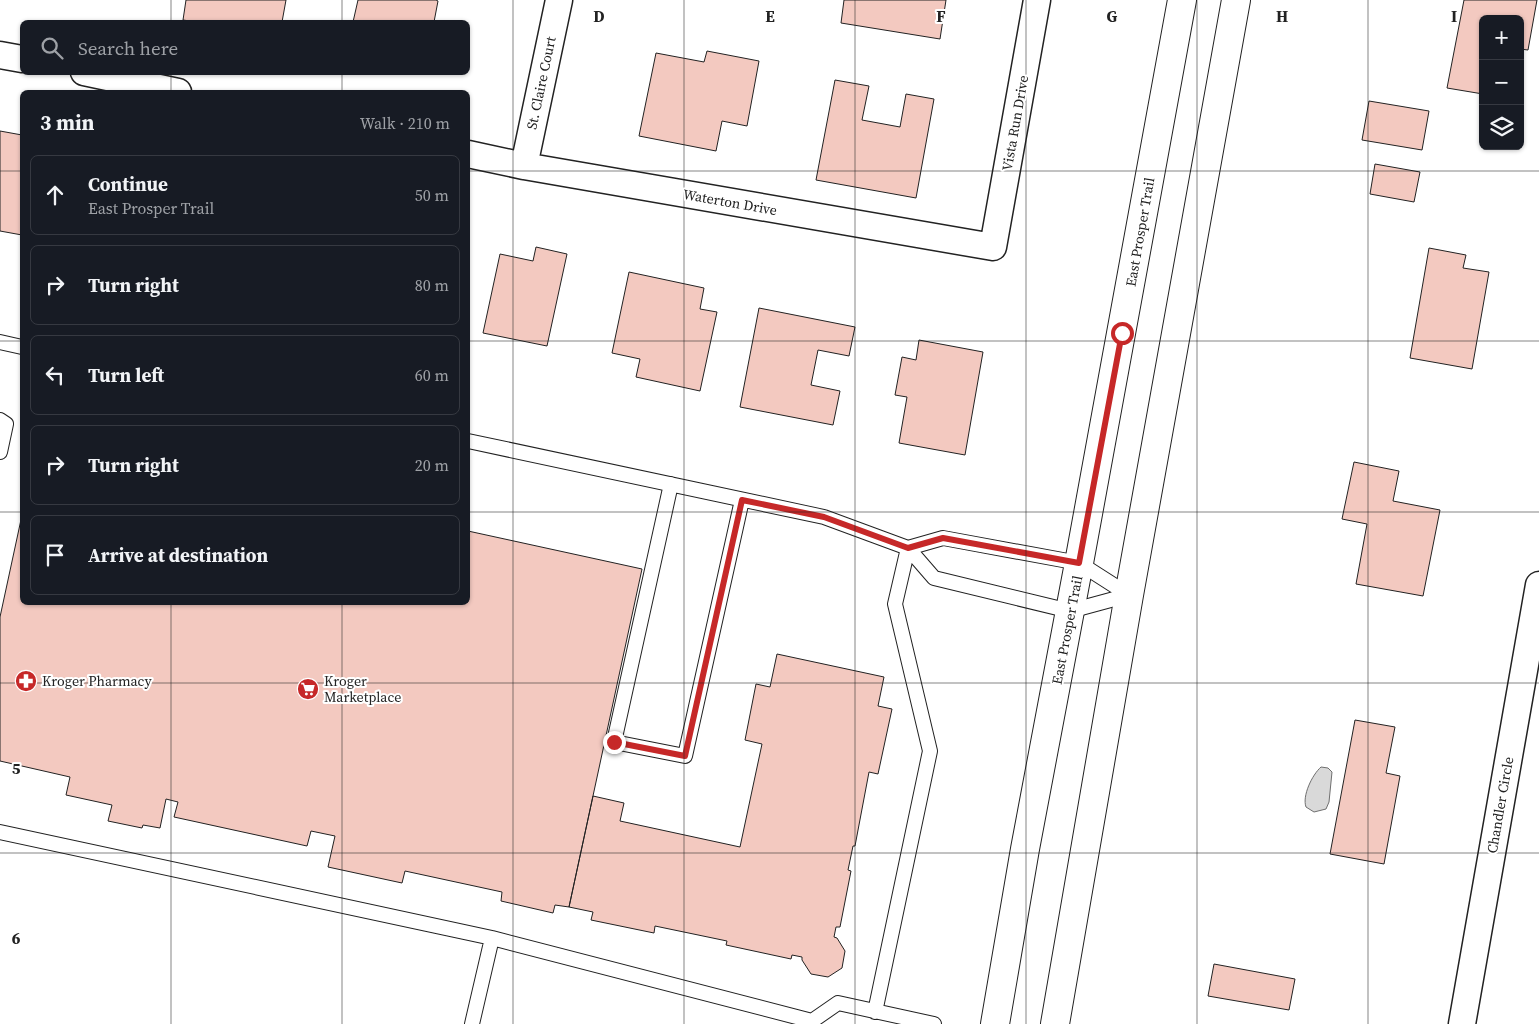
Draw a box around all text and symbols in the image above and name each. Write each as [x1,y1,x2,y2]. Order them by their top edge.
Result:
text: D [593,5,605,27]
text: E [765,5,775,27]
text: F [936,5,946,27]
text: G [1107,5,1118,27]
text: H [1276,5,1288,27]
text: I [1451,5,1457,27]
map controls [1479,15,1524,150]
button: + [1479,15,1524,60]
search box [20,20,470,75]
icon: search [38,34,66,62]
street label: St. Claire Court [521,34,561,131]
text: Search here [78,35,178,61]
button: − [1479,60,1524,105]
street label: Vista Run Drive [997,74,1033,172]
button: layers [1479,105,1524,150]
text: 3 min [40,108,95,137]
text: Walk · 210 m [360,112,450,134]
text: Continue [88,171,168,197]
street label: East Prosper Trail [1121,176,1159,288]
icon: ahead [41,181,69,209]
text: 50 m [415,184,449,206]
street label: Waterton Drive [681,184,779,220]
text: East Prosper Trail [88,197,214,219]
icon: right [41,271,69,299]
text: Turn right [88,272,179,298]
text: 80 m [415,274,449,296]
route start [1111,322,1134,345]
icon: left [41,361,69,389]
text: Turn left [88,362,164,388]
text: 60 m [415,364,449,386]
icon: right [41,451,69,479]
text: Turn right [88,452,179,478]
text: 20 m [415,454,449,476]
icon: arrive [41,541,69,569]
text: Arrive at destination [88,542,268,568]
street label: East Prosper Trail [1047,574,1087,686]
pharmacy icon: Kroger Pharmacy [14,669,38,693]
place label: Kroger Pharmacy [42,671,152,691]
place label: Kroger Marketplace [324,671,401,707]
supermarket icon: Kroger Marketplace [296,677,320,701]
route end [603,731,626,754]
street label: Chandler Circle [1482,755,1518,855]
text: 5 [12,757,21,779]
text: 6 [12,927,21,949]

